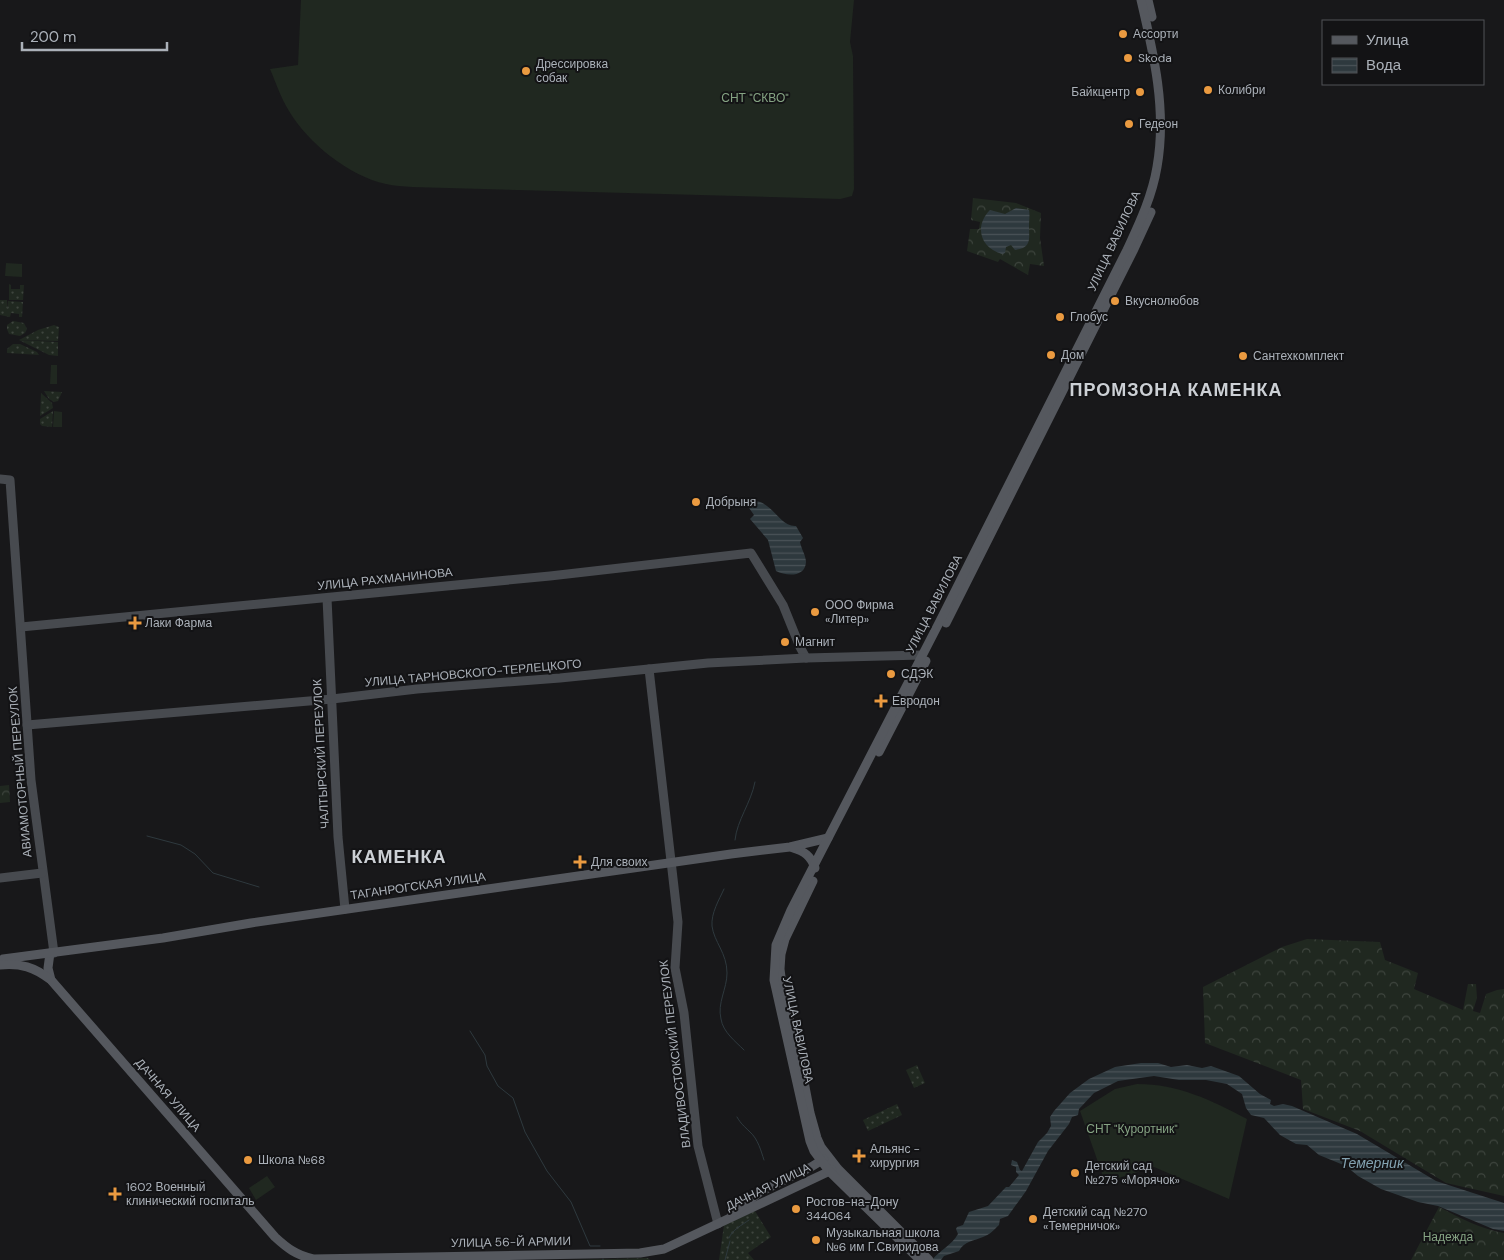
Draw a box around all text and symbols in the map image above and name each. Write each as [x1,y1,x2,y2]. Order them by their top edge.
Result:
scale bar [22,20,168,52]
legend [1322,20,1484,85]
place label: Ассорти [1133,26,1178,42]
text: 200 m [30,27,76,47]
marker: Ассорти [1117,28,1129,40]
text: Улица [1366,30,1409,50]
place label: Skoda [1138,50,1172,66]
marker: Skoda [1122,52,1134,64]
text: Вода [1366,55,1402,75]
place label: Дрессировка собак [536,56,608,86]
marker: Дрессировка собак [520,65,532,77]
place label: Колибри [1218,82,1265,98]
place label: Байкцентр [1071,84,1130,100]
marker: Колибри [1202,84,1214,96]
marker: Байкцентр [1134,86,1146,98]
park label: СНТ "СКВО" [721,90,789,106]
place label: Гедеон [1139,116,1178,132]
marker: Гедеон [1123,118,1135,130]
street label: УЛИЦА ВАВИЛОВА [1084,188,1144,294]
place label: Вкуснолюбов [1125,293,1199,309]
marker: Вкуснолюбов [1109,295,1121,307]
place label: Глобус [1070,309,1108,325]
marker: Глобус [1054,311,1066,323]
place label: Дом [1061,347,1084,363]
place label: Сантехкомплект [1253,348,1345,364]
marker: Дом [1045,349,1057,361]
marker: Сантехкомплект [1237,350,1249,362]
district label: ПРОМЗОНА КАМЕНКА [1070,378,1282,402]
place label: Добрыня [706,494,756,510]
marker: Добрыня [690,496,702,508]
street label: УЛИЦА ВАВИЛОВА [902,552,966,656]
street label: УЛИЦА РАХМАНИНОВА [317,564,453,594]
place label: ООО Фирма «Литер» [825,597,894,627]
marker: ООО Фирма «Литер» [809,606,821,618]
place label: Лаки Фарма [145,615,212,631]
marker: Лаки Фарма [129,617,141,629]
place label: Магнит [795,634,836,650]
marker: Магнит [779,636,791,648]
street label: УЛИЦА ТАРНОВСКОГО-ТЕРЛЕЦКОГО [364,656,582,690]
place label: СДЭК [901,666,933,682]
marker: СДЭК [885,668,897,680]
street label: ЧАЛТЫРСКИЙ ПЕРЕУЛОК [309,679,333,829]
street label: АВИАМОТОРНЫЙ ПЕРЕУЛОК [5,686,35,858]
place label: Евродон [892,693,940,709]
marker: Евродон [874,694,888,708]
district label: КАМЕНКА [352,845,446,869]
place label: Для своих [591,854,647,870]
marker: Для своих [573,855,587,869]
street label: ТАГАНРОГСКАЯ УЛИЦА [349,869,487,903]
street label: ВЛАДИВОСТОКСКИЙ ПЕРЕУЛОК [656,959,694,1149]
street label: УЛИЦА ВАВИЛОВА [779,975,817,1085]
street label: ДАЧНАЯ УЛИЦА [132,1055,204,1135]
park label: СНТ "Курортник" [1086,1121,1178,1137]
place label: Альянс - хирургия [870,1141,920,1171]
marker: Альянс - хирургия [852,1149,866,1163]
place label: Школа №68 [258,1152,325,1168]
marker: Школа №68 [242,1154,254,1166]
water label: Темерник [1341,1154,1405,1172]
place label: Детский сад №275 «Морячок» [1085,1158,1180,1188]
street label: ДАЧНАЯ УЛИЦА [723,1160,813,1214]
marker: Детский сад №275 «Морячок» [1069,1167,1081,1179]
place label: 1602 Военный клинический госпиталь [126,1179,254,1209]
marker: 1602 Военный клинический госпиталь [108,1187,122,1201]
place label: Ростов-на-Дону 344064 [806,1194,898,1224]
marker: Ростов-на-Дону 344064 [790,1203,802,1215]
place label: Детский сад №270 «Темерничок» [1043,1204,1148,1234]
marker: Детский сад №270 «Темерничок» [1027,1213,1039,1225]
place label: Музыкальная школа №6 им Г.Свиридова [826,1225,940,1255]
park label: Надежда [1423,1229,1474,1245]
street label: УЛИЦА 56-Й АРМИИ [451,1233,571,1251]
marker: Музыкальная школа №6 им Г.Свиридова [810,1234,822,1246]

